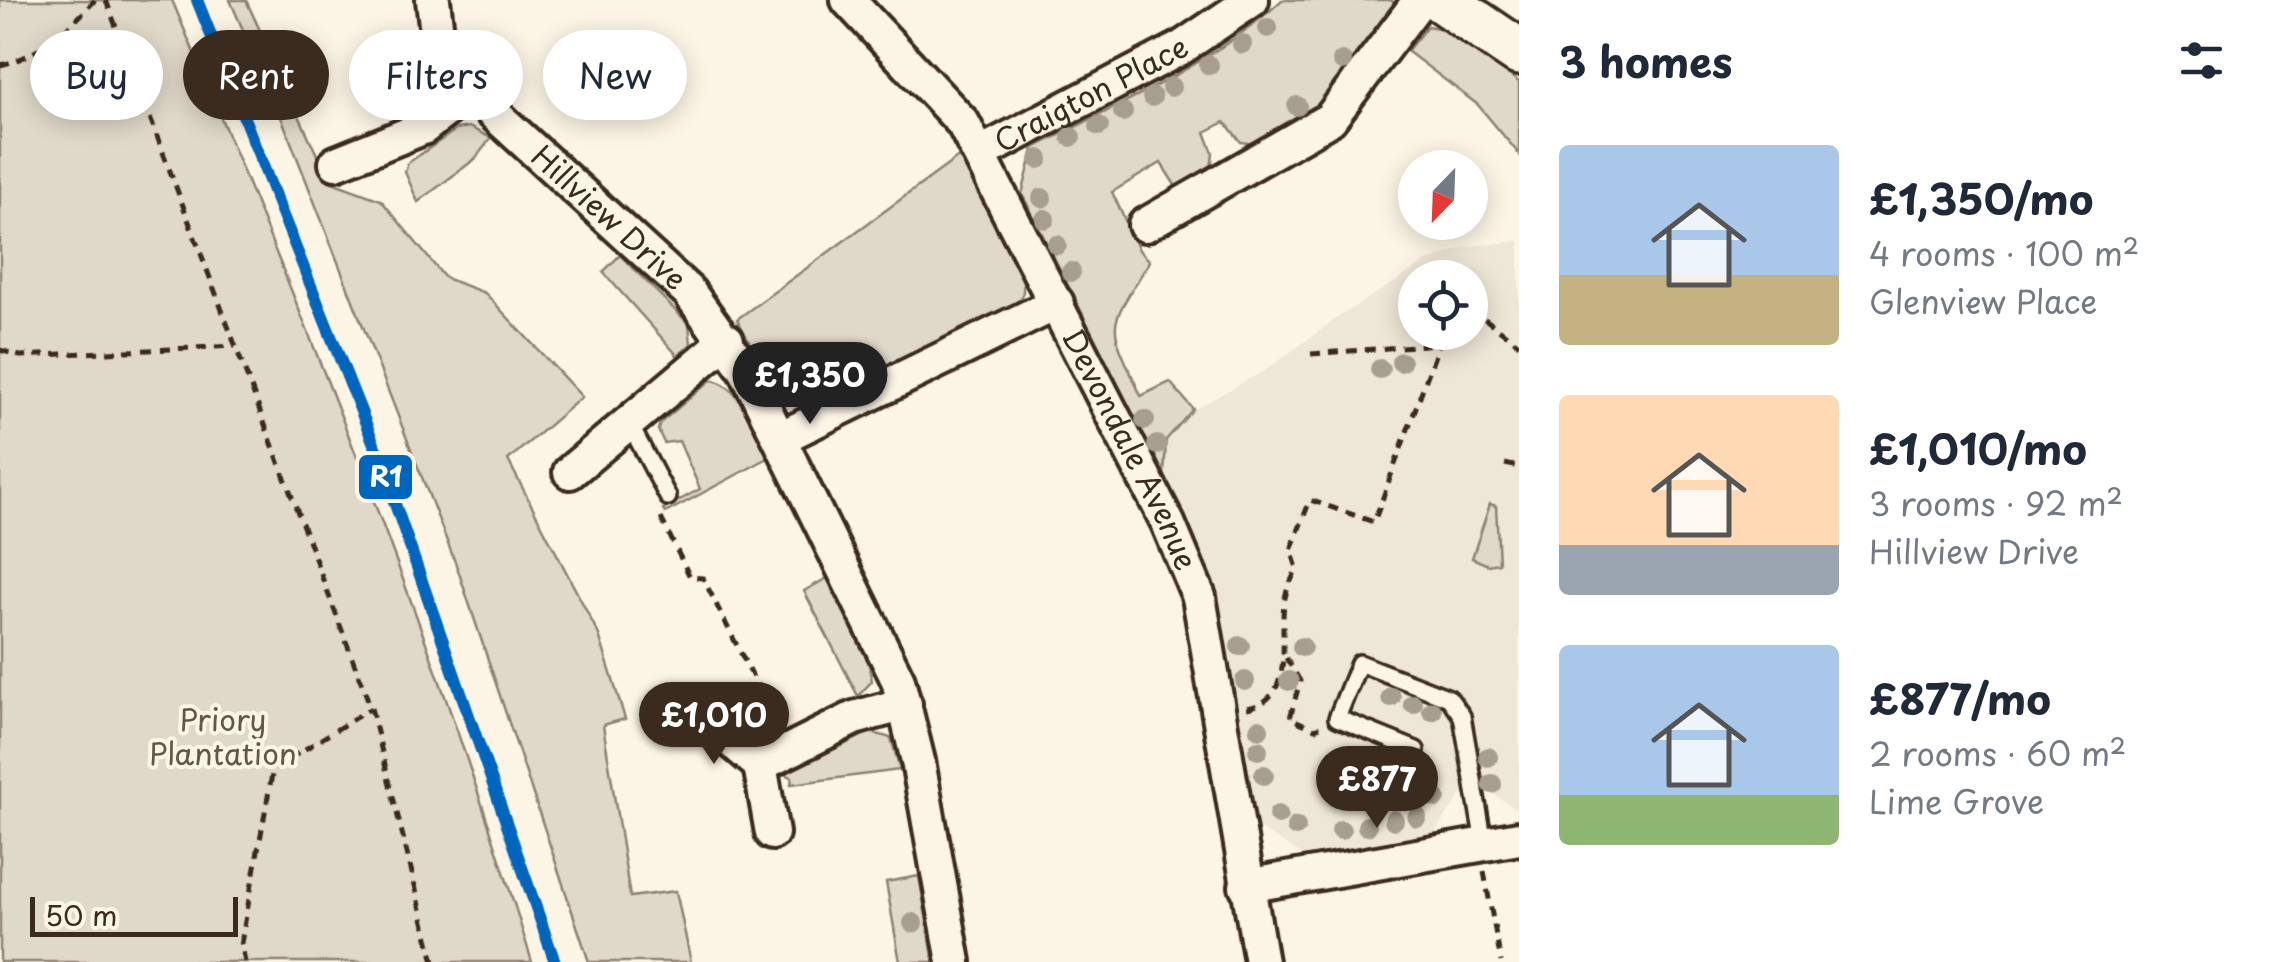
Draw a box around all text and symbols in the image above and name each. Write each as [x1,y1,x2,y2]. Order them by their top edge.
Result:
street label: Craigton Place [985,23,1196,162]
text: 3 homes [1559,29,1732,92]
chip: Buy [30,30,163,120]
chip: Rent [183,30,329,120]
chip: Filters [349,30,523,120]
chip: New [543,30,687,120]
icon: filters [2174,33,2229,88]
street label: Hillview Drive [522,133,698,300]
north arrow [1398,150,1488,240]
map controls [1398,150,1488,350]
text: £1,350/mo [1869,166,2094,229]
icon: home [1639,185,1759,305]
text: 4 rooms · 100 m² [1869,229,2139,277]
button: locate [1398,260,1488,350]
text: Glenview Place [1869,277,2097,325]
street label: Devondale Avenue [1052,320,1210,576]
pin: £1,350 [729,342,891,427]
text: £1,350 [754,350,866,398]
text: £1,010/mo [1869,416,2087,479]
icon: home [1639,435,1759,555]
line badge: R1 [357,453,414,501]
text: R1 [370,454,402,497]
text: 3 rooms · 92 m² [1869,479,2123,527]
text: Hillview Drive [1869,527,2079,575]
text: £877/mo [1869,666,2051,729]
pin: £1,010 [633,682,795,767]
icon: home [1639,685,1759,805]
text: £1,010 [661,690,767,738]
park label: Priory Plantation [149,696,297,775]
text: 2 rooms · 60 m² [1869,729,2126,777]
pin: £877 [1318,746,1436,831]
text: £877 [1338,754,1416,802]
text: Lime Grove [1869,777,2044,825]
scale bar [30,892,238,936]
text: 50 m [45,893,118,936]

